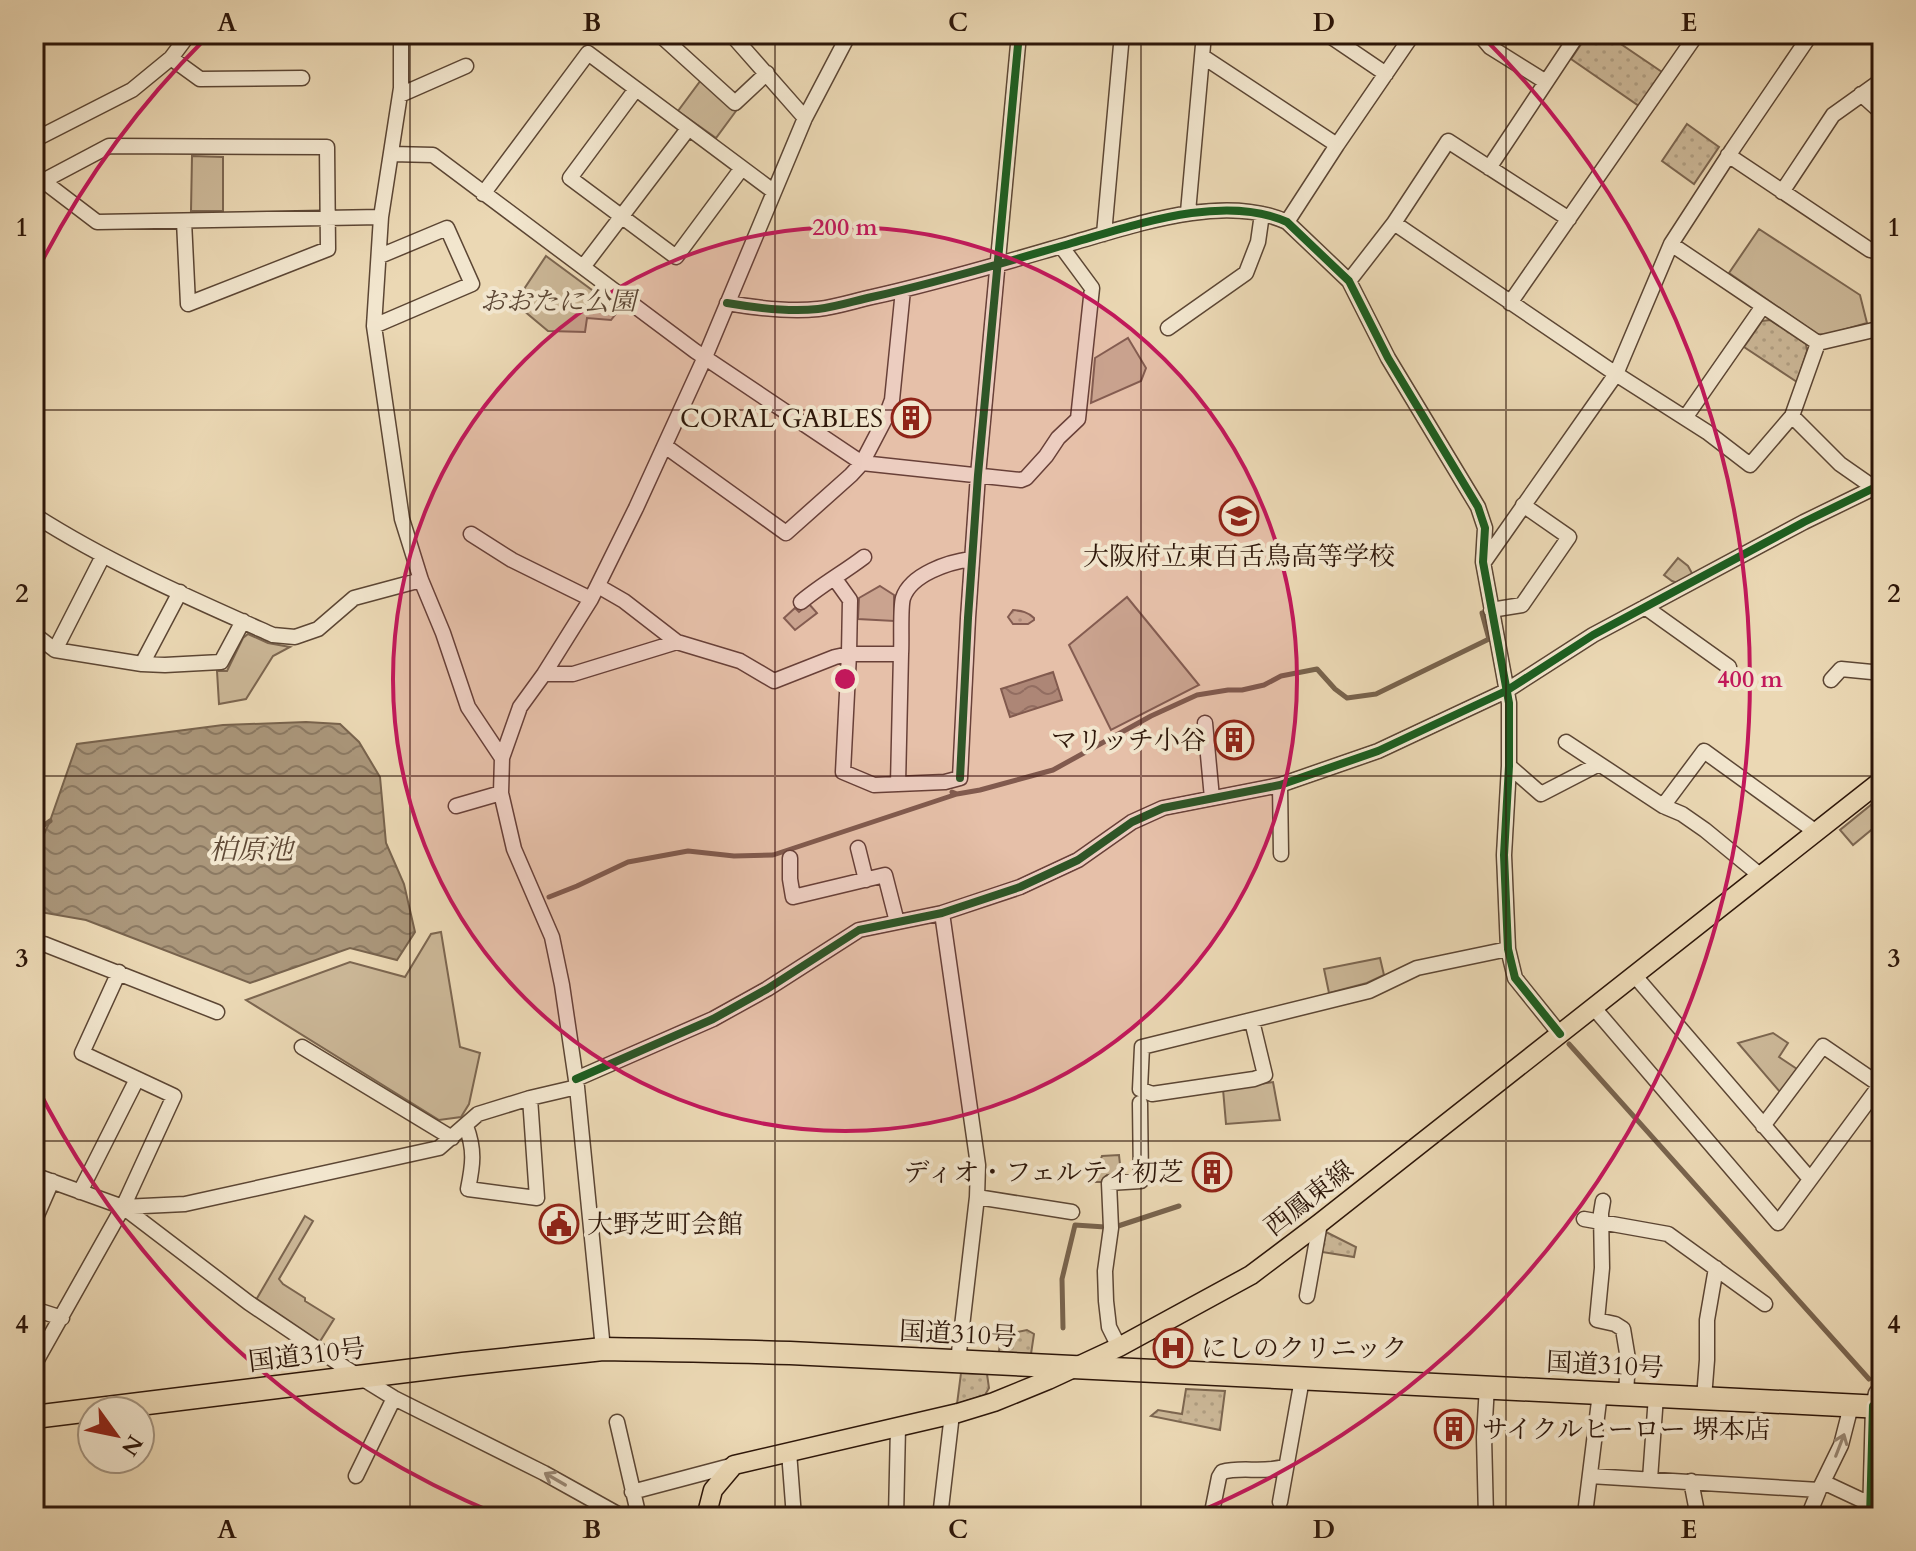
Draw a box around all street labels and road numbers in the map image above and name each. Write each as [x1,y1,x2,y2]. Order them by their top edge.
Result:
street label: 西鳳東線 [1257,1152,1361,1244]
street label: 国道310号 [898,1313,1018,1355]
street label: 国道310号 [246,1330,368,1380]
street label: 国道310号 [1545,1344,1665,1386]

